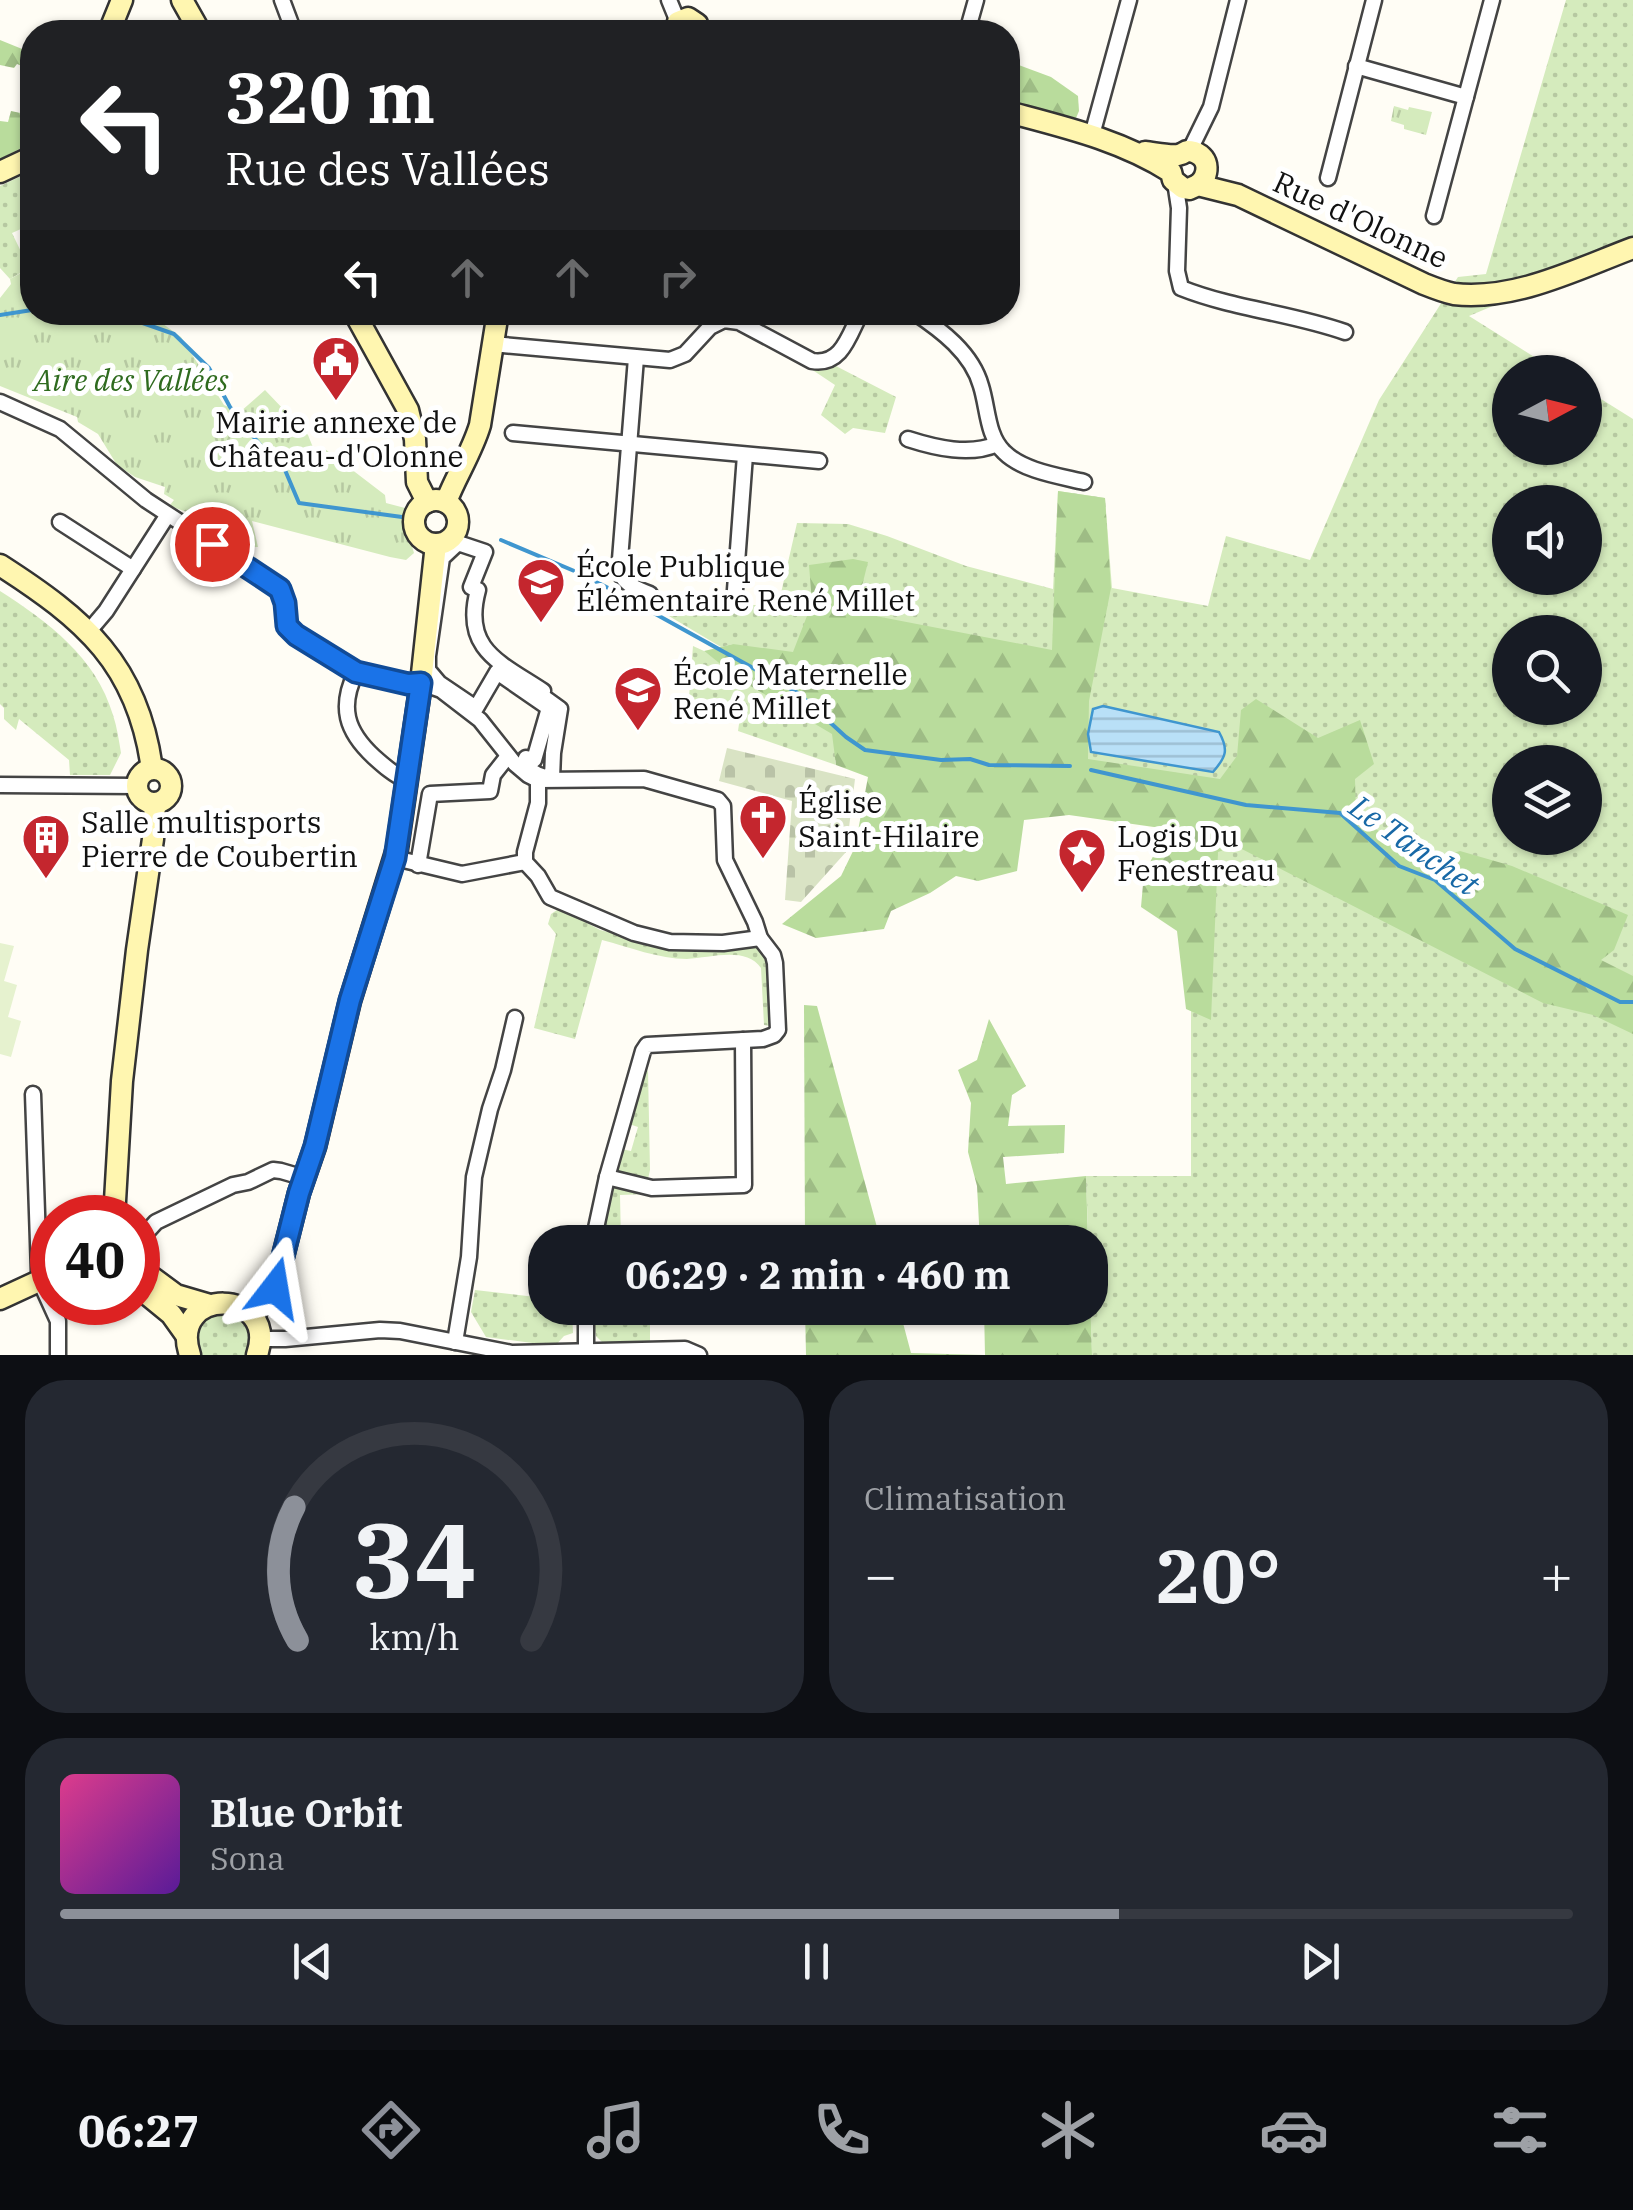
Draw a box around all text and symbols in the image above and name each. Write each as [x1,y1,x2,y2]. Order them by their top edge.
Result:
text: 320 m [225,51,435,142]
icon: left [60,60,190,190]
text: Rue des Vallées [225,139,550,197]
street label: Rue d'Olonne [1267,161,1455,277]
icon: left [335,250,390,305]
icon: ahead [440,250,495,305]
icon: ahead [545,250,600,305]
icon: right [650,250,705,305]
public building icon: Mairie annexe de Château-d'Olonne [310,334,362,402]
north arrow [1492,355,1602,465]
map controls [1492,355,1602,855]
park label: Aire des Vallées [31,360,229,399]
place label: Mairie annexe de Château-d'Olonne [208,402,464,475]
button: sound [1492,485,1602,595]
pin [170,502,255,587]
icon: arrive [185,517,240,572]
place label: École Publique Élémentaire René Millet [576,546,915,619]
school or university icon: École Publique Élémentaire René Millet [515,556,567,624]
button: search [1492,615,1602,725]
place label: École Maternelle René Millet [673,654,908,727]
school or university icon: École Maternelle René Millet [612,664,664,732]
button: layers [1492,745,1602,855]
place label: Église Saint-Hilaire [798,782,980,855]
water label: Le Tanchet [1341,784,1489,906]
church icon: Église Saint-Hilaire [737,792,789,860]
place label: Salle multisports Pierre de Coubertin [81,802,358,875]
building icon: Salle multisports Pierre de Coubertin [20,812,72,880]
place label: Logis Du Fenestreau [1117,816,1275,889]
place icon: Logis Du Fenestreau [1056,826,1108,894]
speed limit sign: 40 [30,1195,160,1325]
position arrow [223,1236,327,1340]
text: 06:29 · 2 min · 460 m [625,1250,1011,1299]
text: Climatisation [864,1477,1066,1519]
text: 34 [352,1491,477,1627]
text: 20° [1156,1526,1281,1624]
text: − [864,1539,897,1610]
text: + [1540,1539,1573,1610]
text: km/h [369,1613,460,1660]
text: Blue Orbit [210,1788,402,1837]
text: Sona [210,1837,285,1879]
icon: previous [285,1934,340,1989]
icon: pause [789,1934,844,1989]
icon: next [1293,1934,1348,1989]
icon: directions [356,2095,426,2165]
icon: music [581,2095,651,2165]
icon: phone [807,2095,877,2165]
icon: climate [1033,2095,1103,2165]
icon: car [1259,2095,1329,2165]
icon: filters [1485,2095,1555,2165]
text: 06:27 [78,2101,200,2159]

